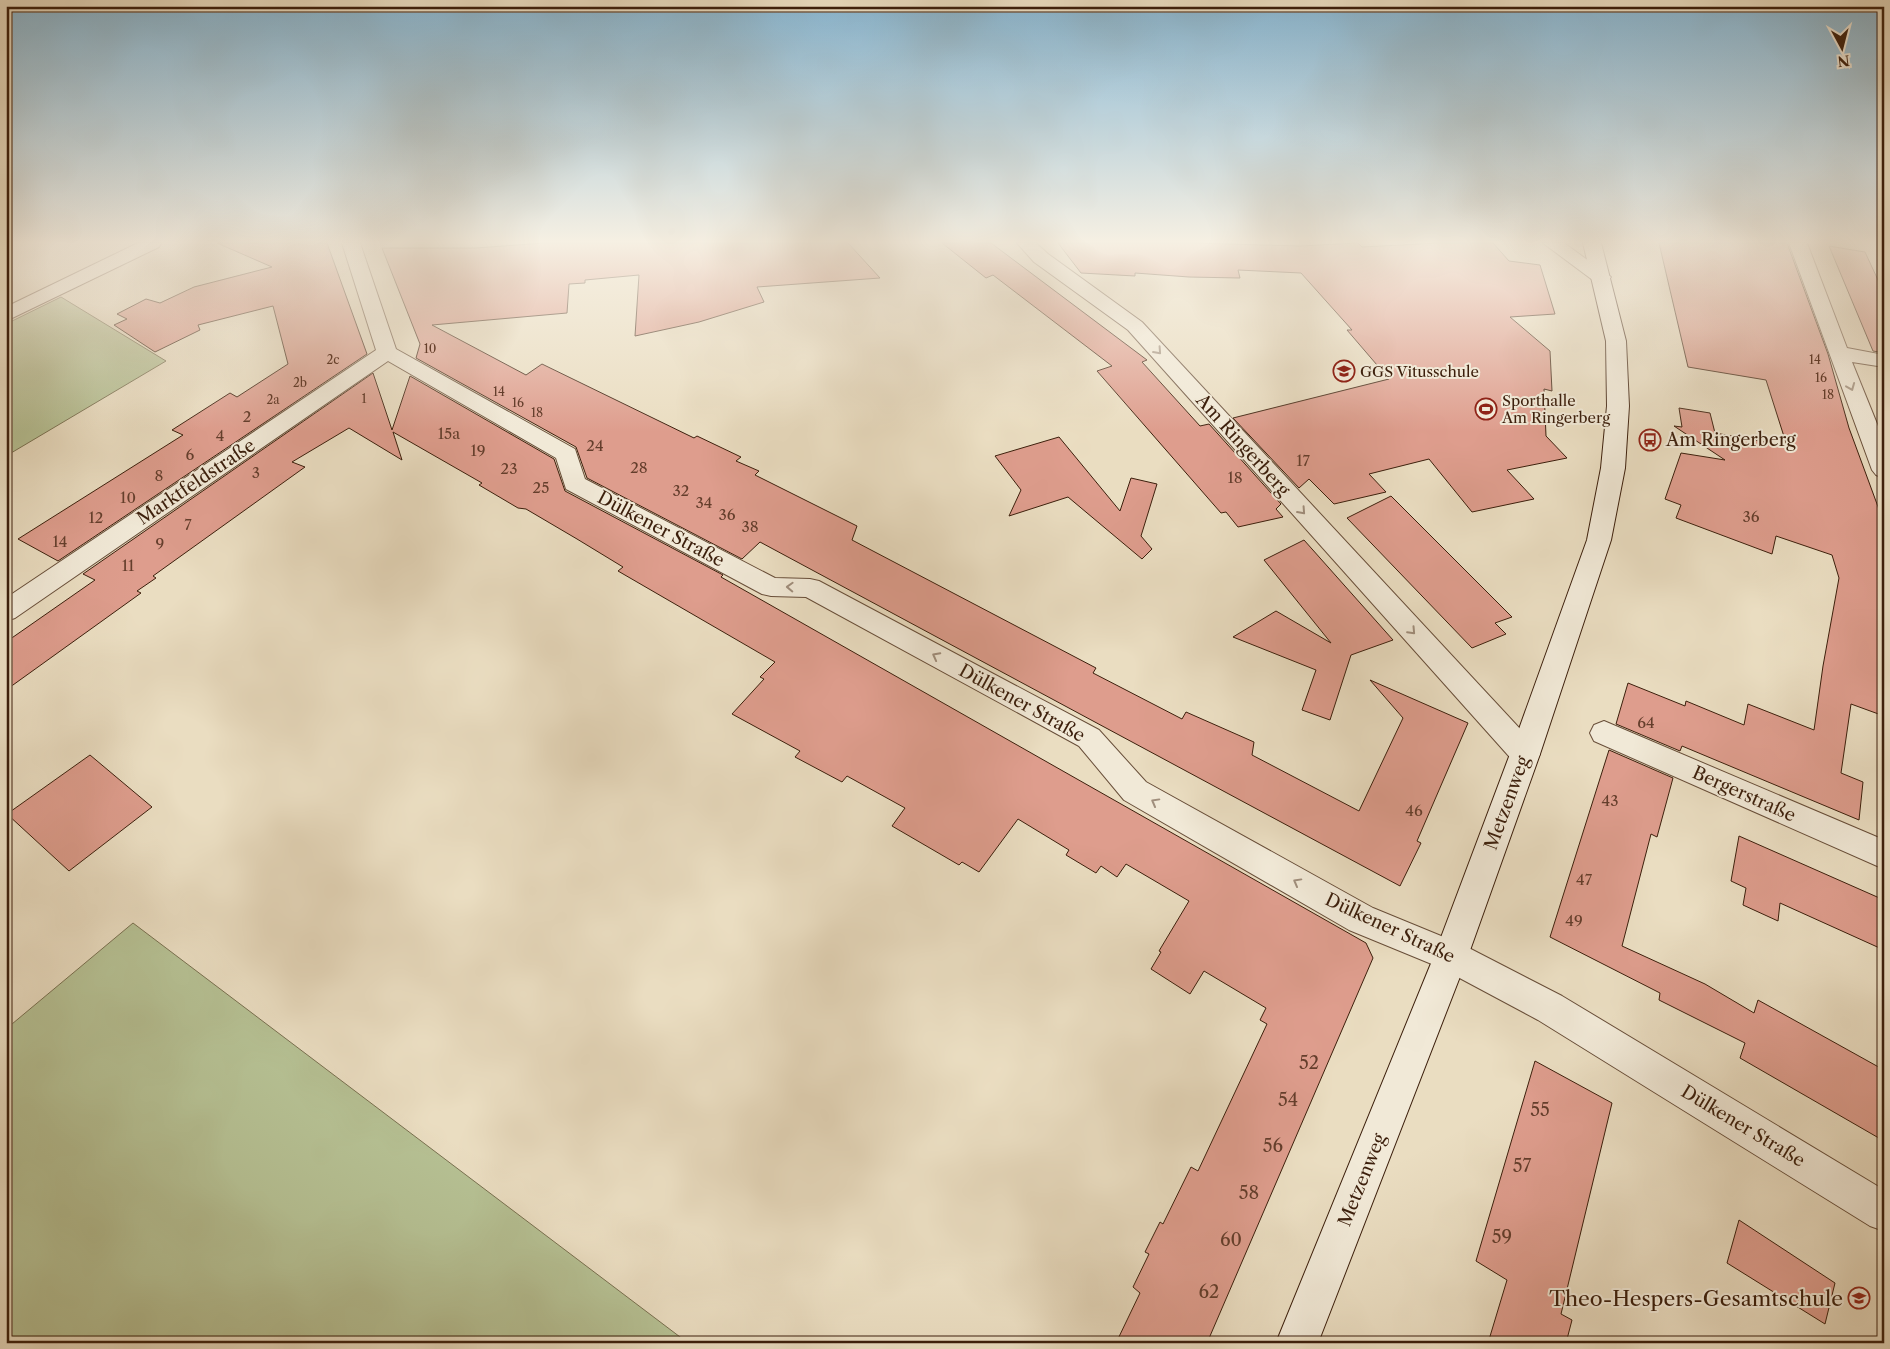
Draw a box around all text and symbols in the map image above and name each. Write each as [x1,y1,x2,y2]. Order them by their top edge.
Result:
north arrow [1818,22,1868,72]
text: N [1836,51,1851,71]
house number: 10 [424,341,436,356]
one-way arrow [1152,346,1161,355]
house number: 2c [326,352,340,367]
house number: 14 [1809,352,1821,367]
school or university icon: GGS Vitusschule [1332,359,1356,383]
place label: GGS Vitusschule [1360,362,1479,381]
house number: 16 [1815,370,1827,385]
house number: 2b [293,375,307,390]
one-way arrow [1845,382,1855,391]
house number: 14 [493,384,505,399]
house number: 18 [1822,387,1834,402]
street label: Am Ringerberg [1191,389,1295,501]
house number: 1 [361,391,367,406]
place label: Sporthalle Am Ringerberg [1501,391,1610,427]
house number: 2a [266,392,280,407]
house number: 16 [512,395,524,410]
sports icon: Sporthalle Am Ringerberg [1474,397,1498,421]
house number: 18 [531,405,543,420]
house number: 2 [243,407,251,426]
house number: 15a [438,424,460,443]
house number: 4 [216,426,224,445]
bus stop icon: Am Ringerberg [1638,428,1662,452]
place label: Am Ringerberg [1665,429,1796,451]
street label: Marktfeldstraße [133,434,259,530]
house number: 24 [586,436,604,455]
house number: 19 [470,441,486,460]
house number: 6 [186,445,195,464]
house number: 17 [1296,451,1310,470]
house number: 28 [630,458,648,477]
house number: 23 [501,459,517,478]
house number: 3 [252,463,260,482]
house number: 8 [155,466,164,485]
house number: 18 [1227,468,1243,487]
house number: 25 [533,478,549,497]
house number: 32 [673,481,689,500]
street label: Dülkener Straße [594,486,728,572]
house number: 10 [120,488,136,507]
house number: 34 [696,493,712,512]
house number: 36 [718,505,736,524]
one-way arrow [1296,505,1305,514]
house number: 36 [1742,507,1760,526]
house number: 12 [89,508,103,527]
house number: 7 [184,515,192,534]
house number: 38 [741,517,759,536]
house number: 14 [53,532,67,551]
house number: 9 [156,534,164,553]
house number: 11 [122,556,135,575]
one-way arrow [786,582,794,593]
one-way arrow [1406,625,1415,634]
one-way arrow [932,652,941,662]
street label: Dülkener Straße [955,659,1089,747]
house number: 64 [1637,713,1655,732]
street label: Metzenweg [1480,753,1534,853]
street label: Bergerstraße [1689,761,1799,827]
house number: 43 [1602,791,1618,810]
one-way arrow [1152,799,1161,809]
house number: 46 [1405,801,1423,820]
house number: 47 [1576,870,1593,889]
one-way arrow [1293,879,1302,889]
street label: Dülkener Straße [1322,888,1458,968]
house number: 49 [1565,911,1583,930]
house number: 52 [1299,1052,1319,1074]
street label: Dülkener Straße [1677,1080,1809,1172]
house number: 54 [1278,1089,1298,1111]
house number: 55 [1530,1099,1550,1121]
street label: Metzenweg [1333,1130,1391,1230]
house number: 56 [1263,1135,1283,1157]
house number: 57 [1513,1155,1531,1177]
house number: 58 [1239,1182,1259,1204]
house number: 59 [1492,1226,1512,1248]
house number: 60 [1220,1229,1242,1251]
house number: 62 [1199,1281,1219,1303]
place label: Theo-Hespers-Gesamtschule [1549,1286,1843,1311]
school or university icon: Theo-Hespers-Gesamtschule [1847,1286,1871,1310]

